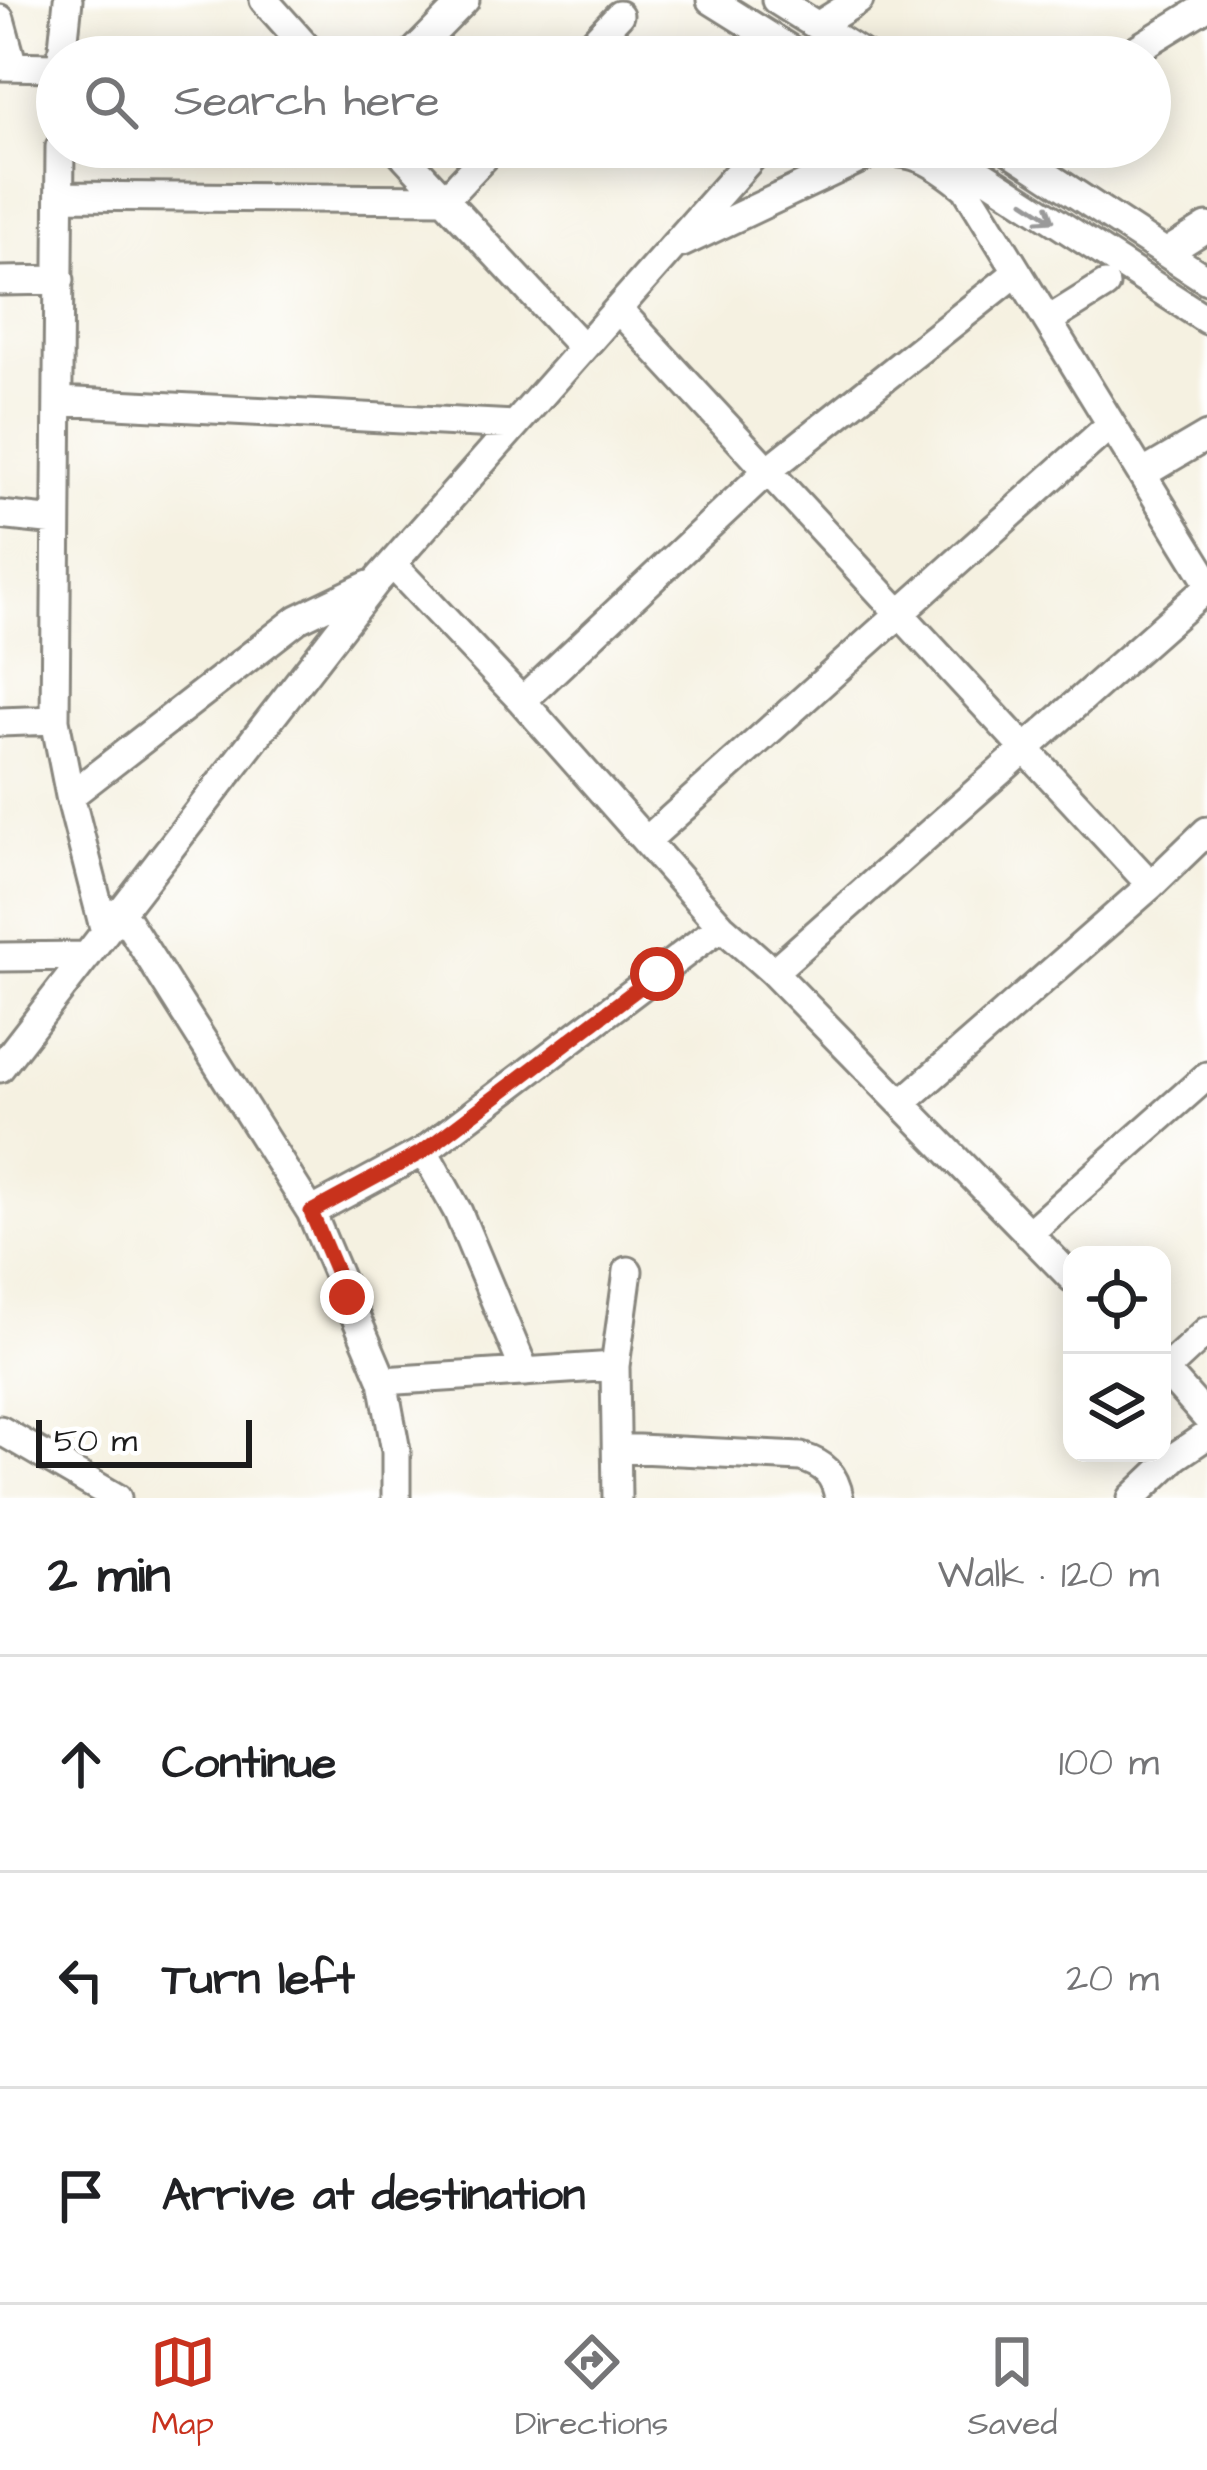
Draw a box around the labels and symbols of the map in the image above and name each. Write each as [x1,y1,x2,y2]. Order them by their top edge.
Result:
one-way arrow [1021,198,1055,223]
route start [630,947,684,1001]
route end [320,1270,374,1324]
scale bar [36,1414,252,1467]

